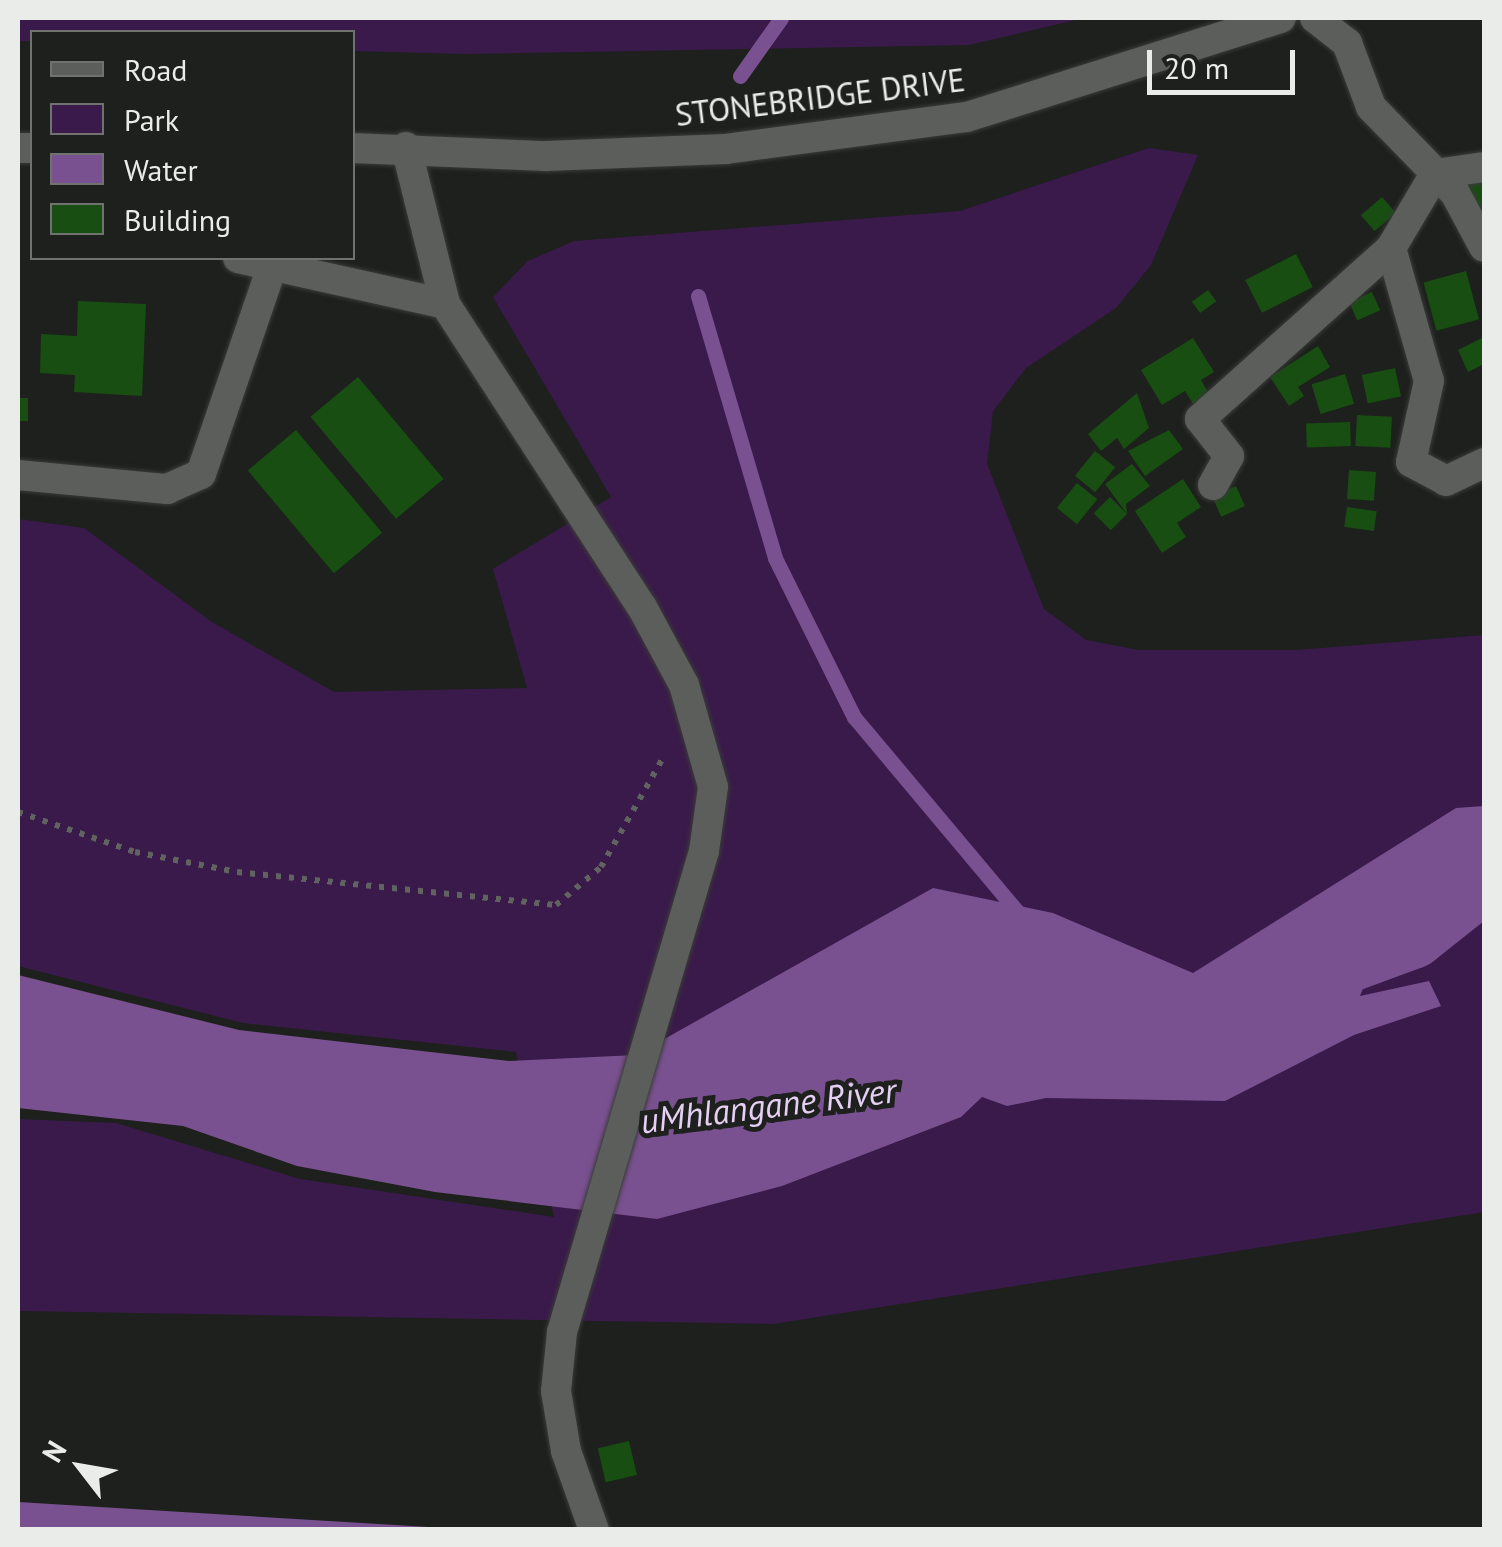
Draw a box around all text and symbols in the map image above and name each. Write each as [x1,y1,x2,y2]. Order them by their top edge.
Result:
legend [30,30,355,260]
scale bar [1152,30,1300,92]
text: 20 m [1164,48,1229,87]
text: Road [124,50,188,89]
street label: STONEBRIDGE DRIVE [673,60,967,134]
text: Park [124,100,179,139]
text: Water [124,150,198,189]
text: Building [124,200,231,239]
water label: uMhlangane River [638,1068,898,1142]
north arrow [30,1417,130,1517]
text: N [33,1434,74,1469]

